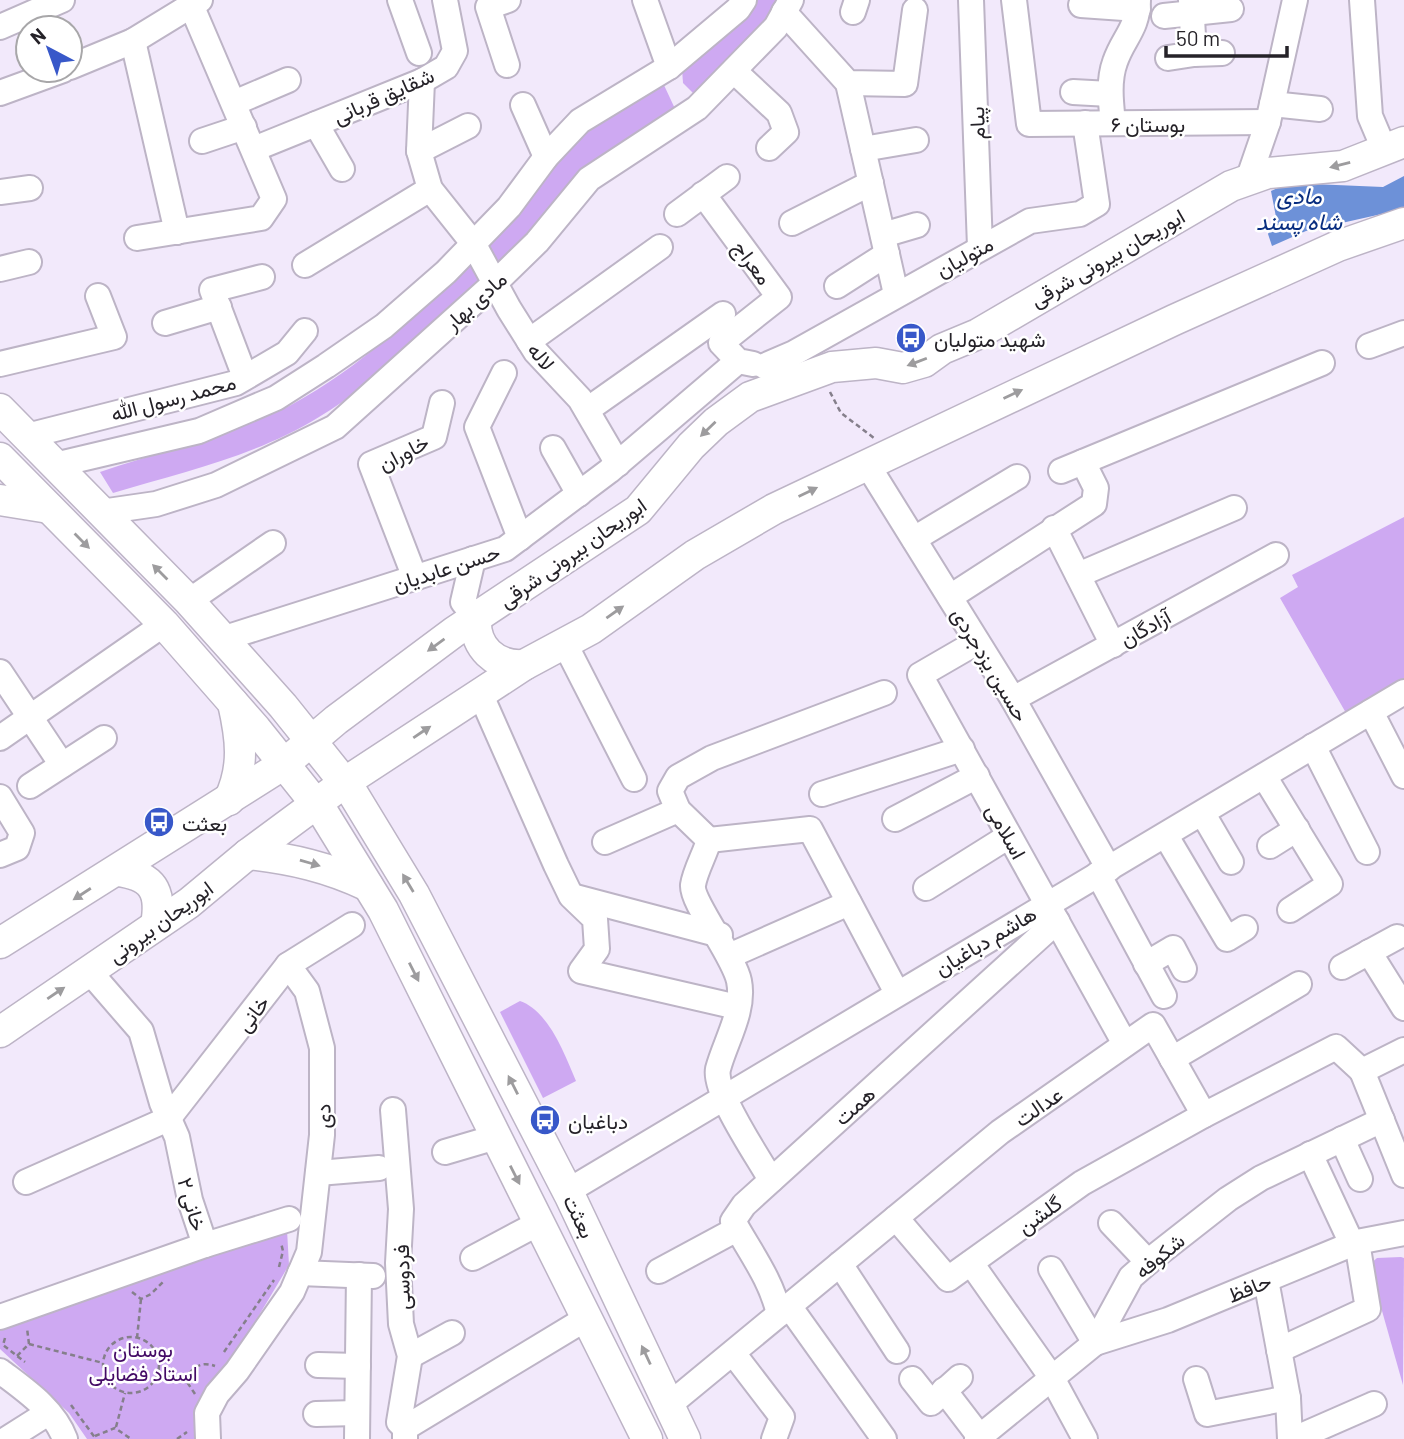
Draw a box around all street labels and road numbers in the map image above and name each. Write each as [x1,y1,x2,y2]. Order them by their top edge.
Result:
street label: شقایق قربانی [329,62,438,130]
street label: پیام [963,106,992,140]
street label: بوستان ۶ [1111,111,1185,138]
street label: ابوریحان بیرونی شرقی [1025,203,1190,313]
street label: متولیان [931,230,998,284]
street label: معراج [726,235,778,291]
street label: مادی بهار [438,266,513,337]
street label: لاله [523,337,561,375]
street label: محمد رسول الله [108,368,239,428]
street label: خاوران [373,428,434,477]
street label: ابوریحان بیرونی شرقی [493,492,652,614]
street label: حسن عابدیان [389,538,503,597]
street label: حسین یزدجردی [945,602,1035,727]
street label: آزادگان [1115,602,1178,653]
street label: اسلامی [981,799,1032,863]
street label: ابوریحان بیرونی [103,875,219,969]
street label: هاشم دباغیان [930,900,1042,983]
street label: خانی [230,990,275,1037]
street label: همت [828,1080,880,1130]
street label: عدالت [1009,1081,1067,1131]
street label: دی [309,1103,336,1129]
street label: خانی ۲ [173,1174,213,1234]
street label: بعثت [558,1190,601,1242]
street label: گلشن [1012,1190,1067,1239]
street label: شکوفه [1129,1227,1190,1284]
street label: فردوسی [388,1244,416,1310]
street label: حافظ [1223,1267,1275,1307]

